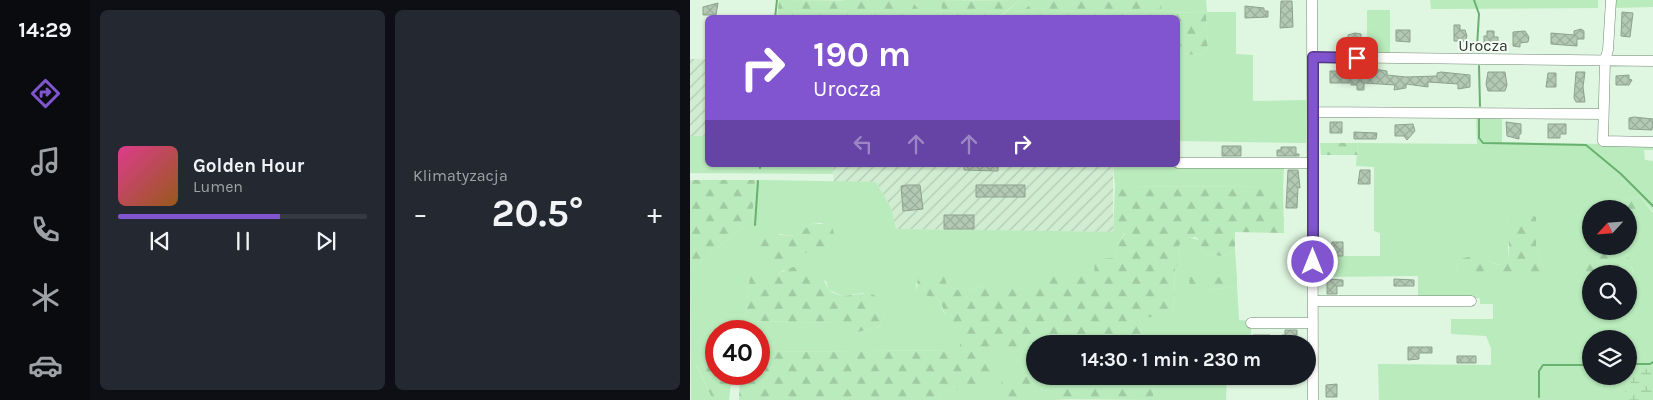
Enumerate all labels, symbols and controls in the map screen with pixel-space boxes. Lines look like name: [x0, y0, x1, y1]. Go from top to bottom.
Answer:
text: 14:29: [18, 17, 72, 43]
text: 190 m: [813, 34, 911, 75]
icon: right: [730, 35, 795, 100]
street label: Urocza: [1458, 36, 1508, 55]
pin: [1336, 37, 1378, 79]
icon: arrive: [1343, 44, 1371, 72]
icon: directions: [28, 76, 63, 111]
text: Urocza: [813, 76, 881, 102]
icon: left: [849, 130, 877, 158]
icon: ahead: [902, 130, 930, 158]
icon: ahead: [955, 130, 983, 158]
icon: right: [1008, 130, 1036, 158]
icon: music: [28, 144, 63, 179]
text: Golden Hour: [193, 155, 304, 177]
text: Klimatyzacja: [413, 166, 508, 185]
text: Lumen: [193, 177, 243, 196]
text: 20.5°: [491, 191, 584, 236]
text: −: [413, 197, 428, 230]
text: +: [647, 197, 662, 230]
north arrow: [1582, 200, 1638, 255]
map controls: [1582, 200, 1637, 385]
icon: phone: [28, 212, 63, 247]
icon: previous: [146, 227, 174, 255]
icon: pause: [229, 227, 257, 255]
icon: next: [312, 227, 340, 255]
position arrow: [1286, 235, 1338, 287]
button: search: [1582, 265, 1637, 320]
icon: climate: [28, 280, 63, 315]
speed limit sign: 40: [705, 320, 770, 385]
button: layers: [1582, 330, 1637, 385]
icon: car: [28, 348, 63, 383]
text: 14:30 · 1 min · 230 m: [1081, 349, 1261, 371]

